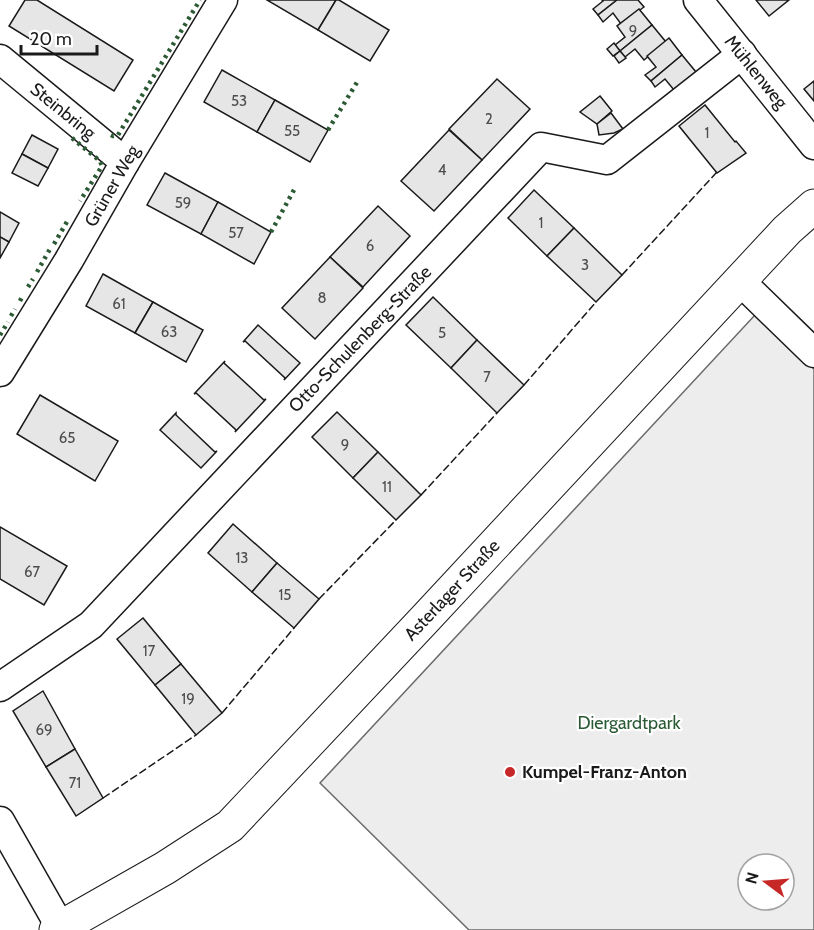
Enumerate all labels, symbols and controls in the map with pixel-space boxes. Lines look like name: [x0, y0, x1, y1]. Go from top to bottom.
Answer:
scale bar: [21, 18, 98, 56]
house number: 9: [629, 22, 637, 40]
text: 20 m: [30, 28, 72, 50]
street label: Mühlenweg: [720, 31, 793, 114]
street label: Steinbring: [26, 78, 101, 145]
house number: 53: [231, 92, 247, 110]
house number: 2: [485, 110, 493, 128]
house number: 55: [284, 122, 300, 140]
house number: 1: [705, 124, 709, 142]
street label: Grüner Weg: [80, 140, 145, 231]
house number: 4: [438, 161, 447, 179]
house number: 59: [175, 194, 191, 212]
house number: 1: [539, 214, 543, 232]
house number: 57: [228, 224, 244, 242]
house number: 6: [366, 237, 374, 255]
house number: 3: [581, 256, 589, 274]
street label: Otto-Schulenberg-Straße: [284, 261, 436, 417]
house number: 8: [317, 289, 327, 307]
house number: 61: [112, 295, 126, 313]
house number: 63: [161, 323, 177, 341]
house number: 5: [438, 324, 446, 342]
house number: 7: [483, 368, 491, 386]
house number: 65: [59, 429, 75, 447]
house number: 9: [341, 436, 349, 454]
house number: 11: [382, 478, 392, 496]
street label: Asterlager Straße: [400, 535, 504, 645]
house number: 13: [235, 549, 249, 567]
house number: 67: [24, 563, 40, 581]
house number: 15: [278, 586, 292, 604]
house number: 17: [143, 642, 156, 660]
house number: 19: [181, 690, 195, 708]
park label: Diergardtpark: [577, 712, 681, 734]
house number: 69: [35, 721, 53, 739]
place label: Kumpel-Franz-Anton: [522, 761, 687, 783]
marker: Kumpel-Franz-Anton: [503, 765, 517, 779]
house number: 71: [69, 774, 81, 792]
north arrow: [736, 852, 796, 912]
text: N: [741, 870, 763, 886]

